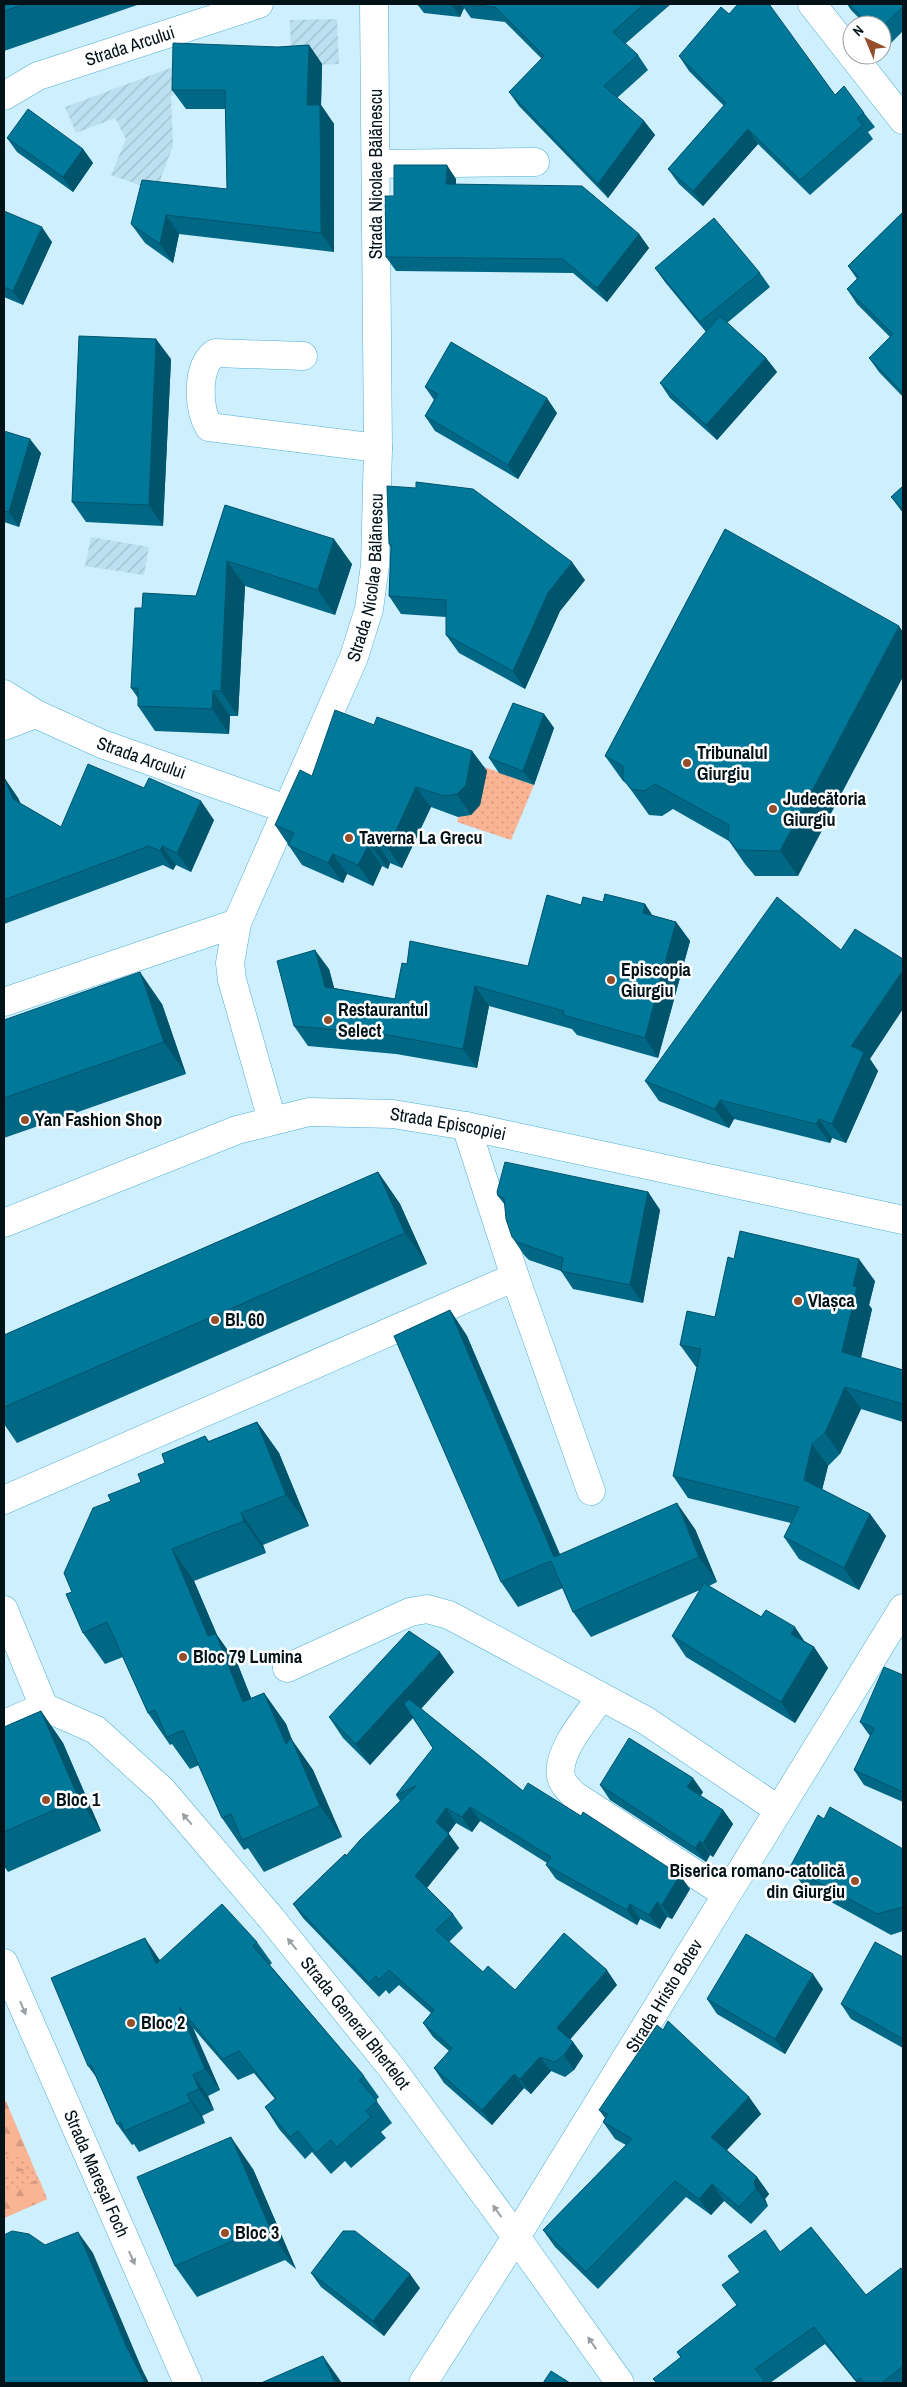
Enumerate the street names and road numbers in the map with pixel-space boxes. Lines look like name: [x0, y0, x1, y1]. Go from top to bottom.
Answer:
street label: Strada Arcului: [82, 19, 178, 72]
street label: Strada Nicolae Bălănescu: [363, 89, 388, 259]
street label: Strada Nicolae Bălănescu: [340, 493, 389, 665]
street label: Strada Arcului: [94, 730, 189, 785]
street label: Strada Episcopiei: [388, 1101, 508, 1146]
street label: Strada Hristo Botev: [619, 1934, 709, 2057]
street label: Strada General Bhertelot: [295, 1951, 416, 2094]
street label: Strada Mareșal Foch: [58, 2106, 136, 2241]

